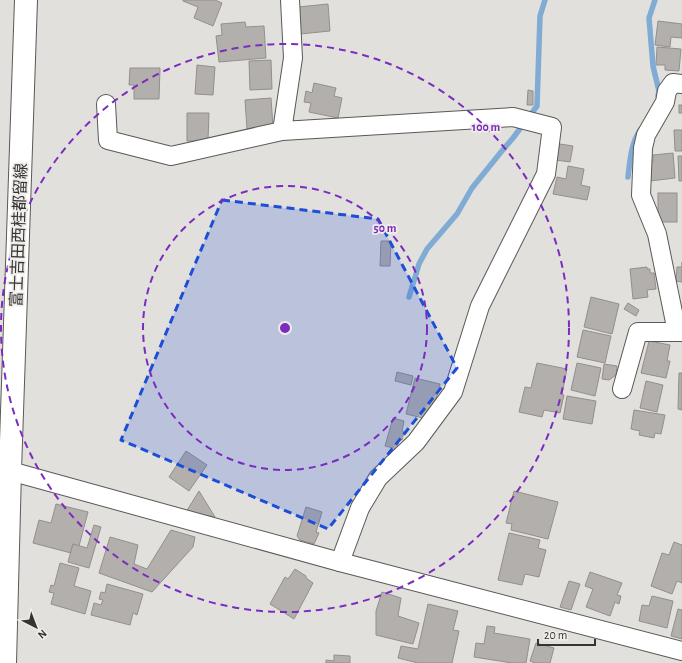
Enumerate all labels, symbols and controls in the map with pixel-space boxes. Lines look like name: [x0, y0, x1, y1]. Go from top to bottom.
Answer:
text: 100 m: [472, 121, 500, 133]
street label: 富士吉田西桂都留線: [7, 163, 30, 307]
text: 50 m: [374, 222, 397, 234]
centre of rings: [278, 321, 292, 335]
north arrow: [16, 607, 56, 647]
scale bar: [538, 621, 595, 647]
text: N: [36, 627, 49, 641]
text: 20 m: [544, 629, 567, 641]

